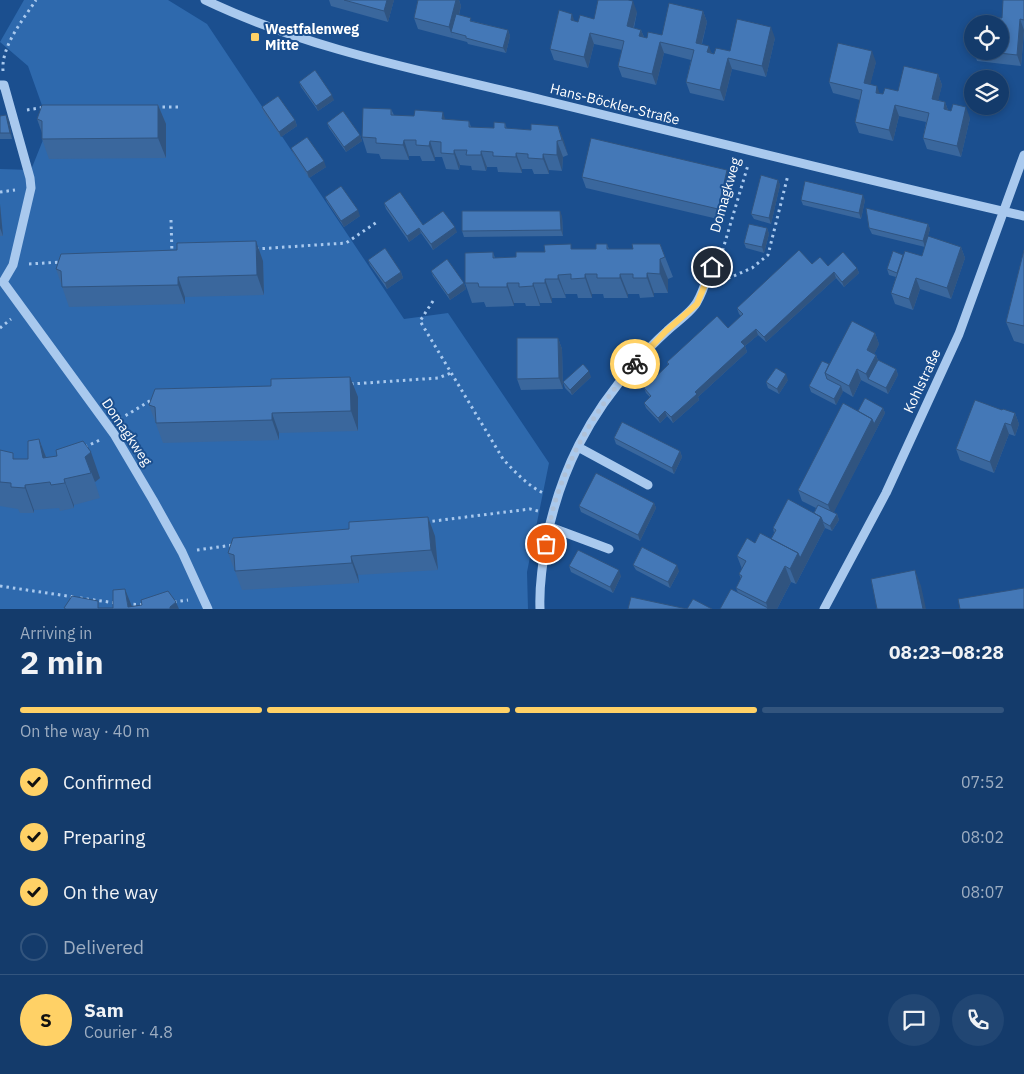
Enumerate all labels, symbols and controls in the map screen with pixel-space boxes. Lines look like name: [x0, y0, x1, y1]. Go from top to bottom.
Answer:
map controls: [964, 15, 1009, 115]
button: locate: [964, 15, 1009, 60]
place label: Westfalenweg Mitte: [265, 20, 359, 54]
marker: Westfalenweg Mitte: [249, 31, 261, 43]
button: layers: [964, 70, 1009, 115]
street label: Hans-Böckler-Straße: [548, 79, 682, 129]
street label: Domagkweg: [706, 155, 744, 235]
pin: [691, 246, 733, 288]
icon: home: [698, 253, 726, 281]
courier: [610, 339, 660, 389]
street label: Kohlstraße: [899, 346, 945, 416]
icon: bike: [621, 350, 649, 378]
street label: Domagkweg: [98, 395, 156, 470]
pin: [525, 523, 567, 565]
icon: bag: [532, 530, 560, 558]
text: Arriving in: [20, 623, 92, 643]
text: 08:23–08:28: [889, 640, 1004, 664]
text: 2 min: [20, 641, 104, 683]
text: On the way · 40 m: [20, 721, 150, 741]
icon: check: [20, 768, 48, 796]
text: Confirmed: [63, 770, 152, 794]
text: 07:52: [961, 772, 1004, 792]
icon: check: [20, 823, 48, 851]
text: Preparing: [63, 825, 145, 849]
text: 08:02: [961, 827, 1004, 847]
icon: check: [20, 878, 48, 906]
text: On the way: [63, 880, 158, 904]
text: 08:07: [961, 882, 1004, 902]
text: Delivered: [63, 935, 144, 959]
button: chat: [888, 994, 940, 1046]
button: phone: [952, 994, 1004, 1046]
text: Sam: [84, 998, 124, 1022]
text: S: [40, 1008, 52, 1032]
text: Courier · 4.8: [84, 1022, 173, 1042]

